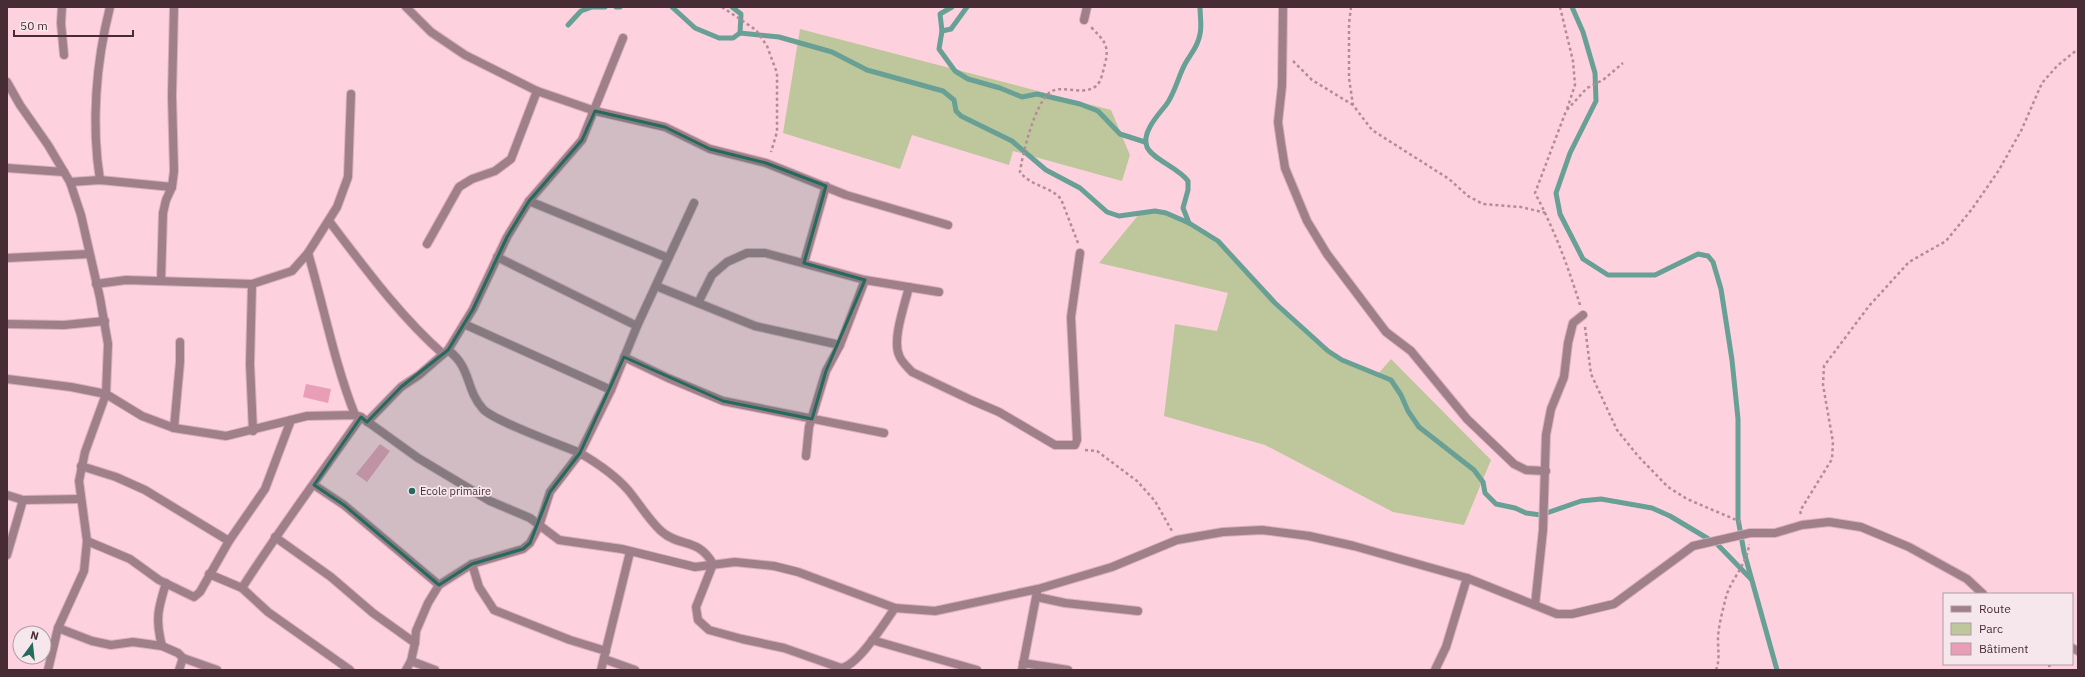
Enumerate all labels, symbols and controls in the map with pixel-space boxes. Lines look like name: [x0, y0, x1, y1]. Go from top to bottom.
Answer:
scale bar: [14, 12, 133, 38]
text: 50 m: [20, 18, 48, 33]
place label: Ecole primaire: [420, 484, 491, 498]
marker: Ecole primaire: [407, 486, 417, 496]
legend: [1943, 593, 2073, 665]
text: Route: [1979, 601, 2011, 616]
text: Parc: [1979, 621, 2003, 636]
north arrow: [12, 625, 52, 665]
text: N: [29, 628, 40, 643]
text: Bâtiment: [1979, 641, 2029, 656]

